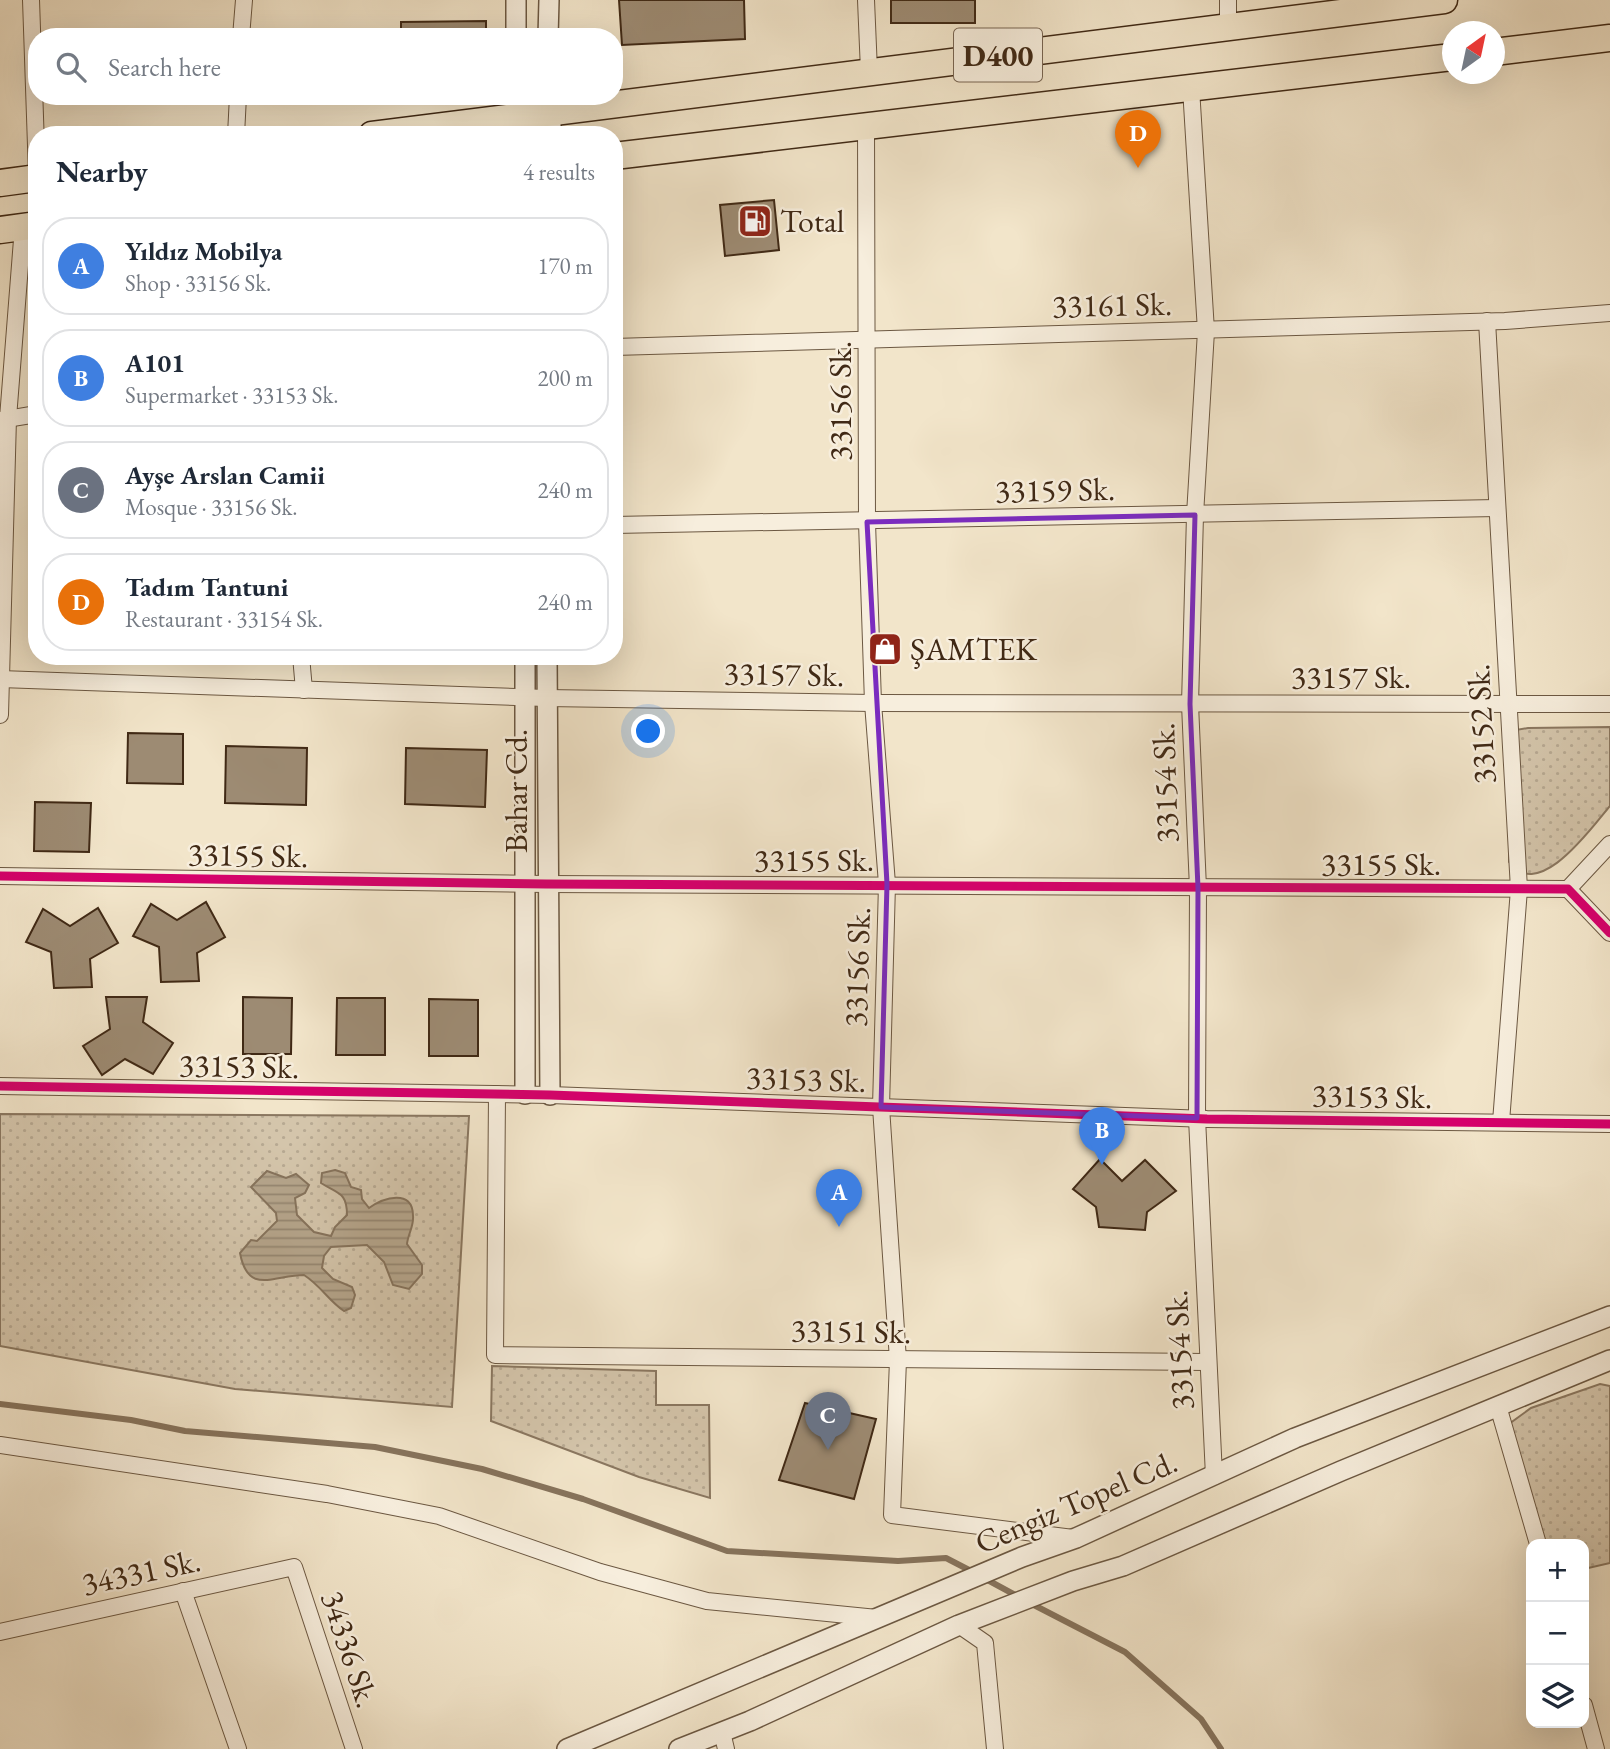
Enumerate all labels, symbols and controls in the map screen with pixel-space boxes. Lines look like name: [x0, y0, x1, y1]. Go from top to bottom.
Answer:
north arrow: [1442, 21, 1505, 84]
search box: [28, 28, 623, 105]
road number: D400: [954, 28, 1042, 82]
icon: search: [52, 48, 90, 86]
text: Search here: [108, 50, 221, 84]
pin: D: [1115, 110, 1161, 168]
text: Nearby: [56, 152, 148, 191]
text: 4 results: [523, 157, 595, 187]
place label: Total: [780, 200, 845, 242]
fuel station icon: Total: [736, 202, 774, 240]
text: Yıldız Mobilya: [125, 234, 282, 268]
text: A: [73, 251, 89, 281]
text: 170 m: [537, 251, 593, 281]
text: Shop · 33156 Sk.: [125, 268, 271, 298]
street label: 33161 Sk.: [1051, 283, 1173, 327]
street label: 33156 Sk.: [819, 341, 861, 461]
text: A101: [125, 346, 185, 380]
text: B: [74, 363, 88, 393]
text: 200 m: [537, 363, 593, 393]
text: Supermarket · 33153 Sk.: [125, 380, 339, 410]
text: Ayşe Arslan Camii: [125, 458, 325, 492]
street label: 33159 Sk.: [994, 468, 1116, 512]
text: C: [73, 475, 89, 505]
text: 240 m: [537, 475, 593, 505]
text: Mosque · 33156 Sk.: [125, 492, 298, 522]
text: Tadım Tantuni: [125, 570, 288, 604]
text: D: [72, 587, 90, 617]
text: 240 m: [537, 587, 593, 617]
text: Restaurant · 33154 Sk.: [125, 604, 323, 634]
place label: ŞAMTEK: [910, 628, 1038, 670]
shop icon: ŞAMTEK: [866, 630, 904, 668]
street label: 33157 Sk.: [723, 652, 845, 696]
street label: 33157 Sk.: [1291, 656, 1411, 698]
street label: 33152 Sk.: [1457, 663, 1505, 785]
your location: [631, 714, 665, 748]
street label: 33154 Sk.: [1142, 722, 1188, 844]
street label: Bahar Cd.: [495, 729, 537, 853]
street label: 33155 Sk.: [187, 833, 309, 877]
street label: 33155 Sk.: [754, 839, 874, 881]
street label: 33155 Sk.: [1321, 843, 1441, 885]
street label: 33156 Sk.: [834, 906, 880, 1028]
street label: 33153 Sk.: [178, 1044, 300, 1088]
street label: 33153 Sk.: [745, 1056, 867, 1102]
street label: 33153 Sk.: [1311, 1074, 1433, 1118]
pin: B: [1079, 1107, 1125, 1165]
pin: A: [816, 1169, 862, 1227]
street label: 33154 Sk.: [1155, 1289, 1203, 1411]
street label: 33151 Sk.: [790, 1309, 912, 1353]
pin: C: [805, 1392, 851, 1450]
street label: Cengiz Topel Cd.: [969, 1441, 1183, 1563]
street label: 34331 Sk.: [78, 1539, 204, 1605]
map controls: [1526, 1539, 1589, 1728]
button: +: [1526, 1539, 1589, 1602]
street label: 34336 Sk.: [311, 1585, 389, 1713]
button: −: [1526, 1602, 1589, 1665]
button: layers: [1526, 1665, 1589, 1728]

